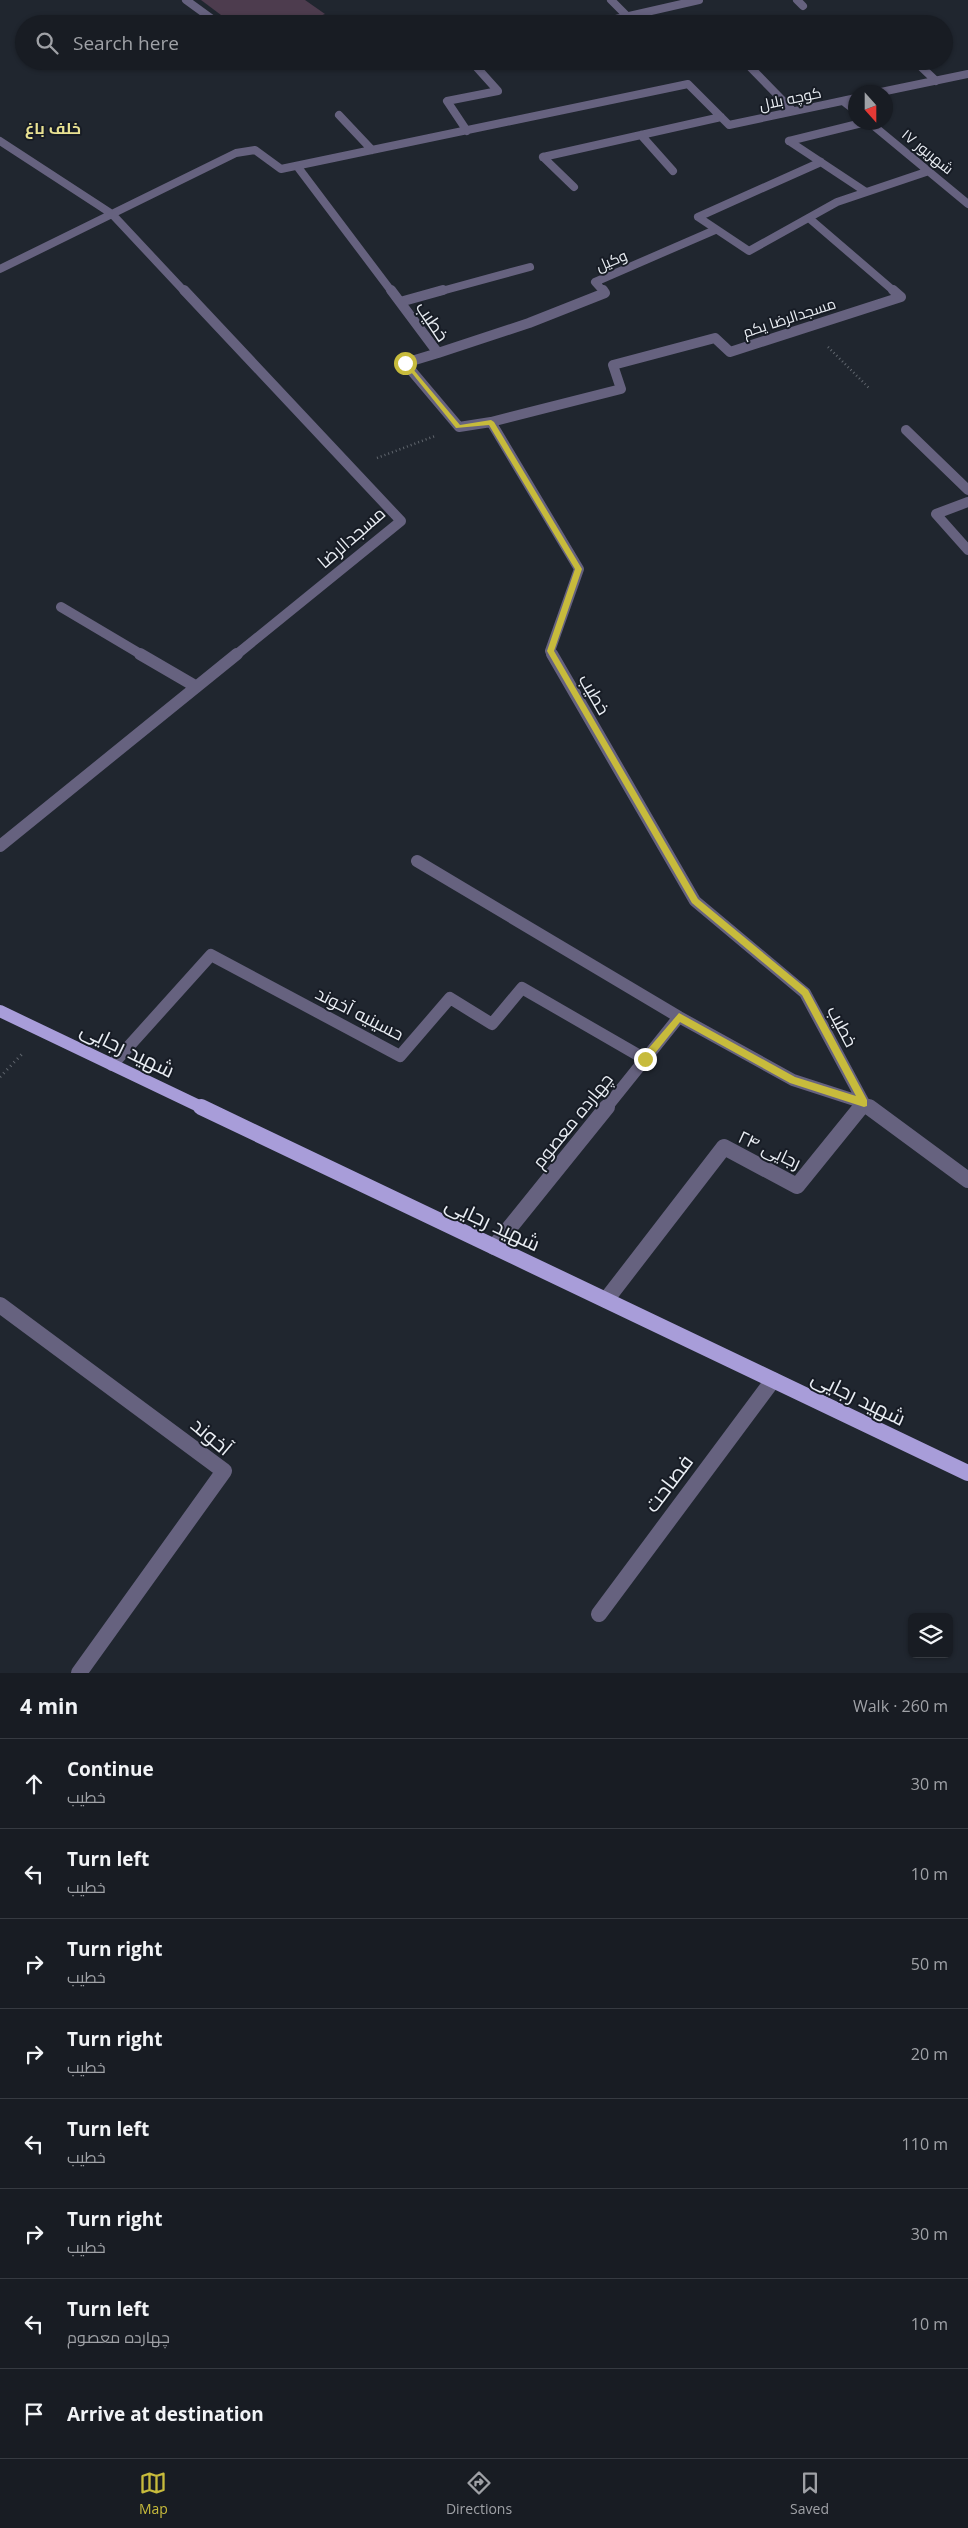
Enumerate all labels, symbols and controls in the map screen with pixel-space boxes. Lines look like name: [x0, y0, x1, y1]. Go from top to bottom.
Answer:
search box: [15, 15, 953, 70]
icon: search: [33, 29, 61, 57]
text: Search here: [73, 30, 179, 56]
street label: کوچه بلال: [757, 82, 823, 115]
north arrow: [848, 85, 893, 130]
district label: خلف باغ: [25, 117, 81, 139]
street label: ۱۷ شهریور: [897, 124, 958, 179]
street label: وکیل: [592, 244, 630, 276]
street label: مسجدالرضا یکم: [740, 293, 838, 342]
street label: خطیب: [411, 296, 455, 346]
route start: [394, 352, 417, 375]
street label: مسجدالرضا: [312, 501, 390, 573]
street label: خطیب: [574, 669, 616, 719]
street label: حسینیه آخوند: [312, 980, 408, 1046]
street label: خطیب: [822, 1001, 864, 1051]
street label: شهید رجایی: [76, 1014, 180, 1084]
route end: [634, 1048, 657, 1071]
street label: چهارده معصوم: [526, 1067, 619, 1173]
street label: رجایی ۲۴: [735, 1124, 805, 1174]
street label: شهید رجایی: [441, 1189, 545, 1257]
street label: شهید رجایی: [807, 1362, 911, 1432]
street label: آخوند: [185, 1410, 239, 1462]
street label: فصاحت: [637, 1448, 699, 1518]
map controls: [908, 1613, 953, 1658]
button: layers: [908, 1613, 953, 1658]
text: 4 min: [20, 1692, 78, 1720]
text: Walk · 260 m: [853, 1695, 948, 1717]
text: Continue: [67, 1756, 154, 1782]
icon: ahead: [20, 1770, 48, 1798]
text: 30 m: [911, 1773, 948, 1795]
text: خطیب: [67, 1786, 106, 1808]
text: Turn left: [67, 1846, 149, 1872]
icon: left: [20, 1860, 48, 1888]
text: 10 m: [911, 1863, 948, 1885]
text: خطیب: [67, 1876, 106, 1898]
text: Turn right: [67, 1936, 162, 1962]
icon: right: [20, 1950, 48, 1978]
text: 50 m: [911, 1953, 948, 1975]
text: خطیب: [67, 1966, 106, 1988]
text: Turn right: [67, 2026, 162, 2052]
icon: right: [20, 2040, 48, 2068]
text: 20 m: [911, 2043, 948, 2065]
text: خطیب: [67, 2056, 106, 2078]
text: Turn left: [67, 2116, 149, 2142]
icon: left: [20, 2130, 48, 2158]
text: 110 m: [902, 2133, 948, 2155]
text: خطیب: [67, 2146, 106, 2168]
text: Turn right: [67, 2206, 162, 2232]
icon: right: [20, 2220, 48, 2248]
text: 30 m: [911, 2223, 948, 2245]
text: خطیب: [67, 2236, 106, 2258]
text: Turn left: [67, 2296, 149, 2322]
icon: left: [20, 2310, 48, 2338]
text: 10 m: [911, 2313, 948, 2335]
text: چهارده معصوم: [67, 2326, 170, 2348]
icon: arrive: [20, 2400, 48, 2428]
text: Arrive at destination: [67, 2401, 264, 2427]
tab: Map: [139, 2469, 168, 2518]
tab: Directions: [446, 2469, 512, 2518]
tab: Saved: [790, 2469, 829, 2518]

